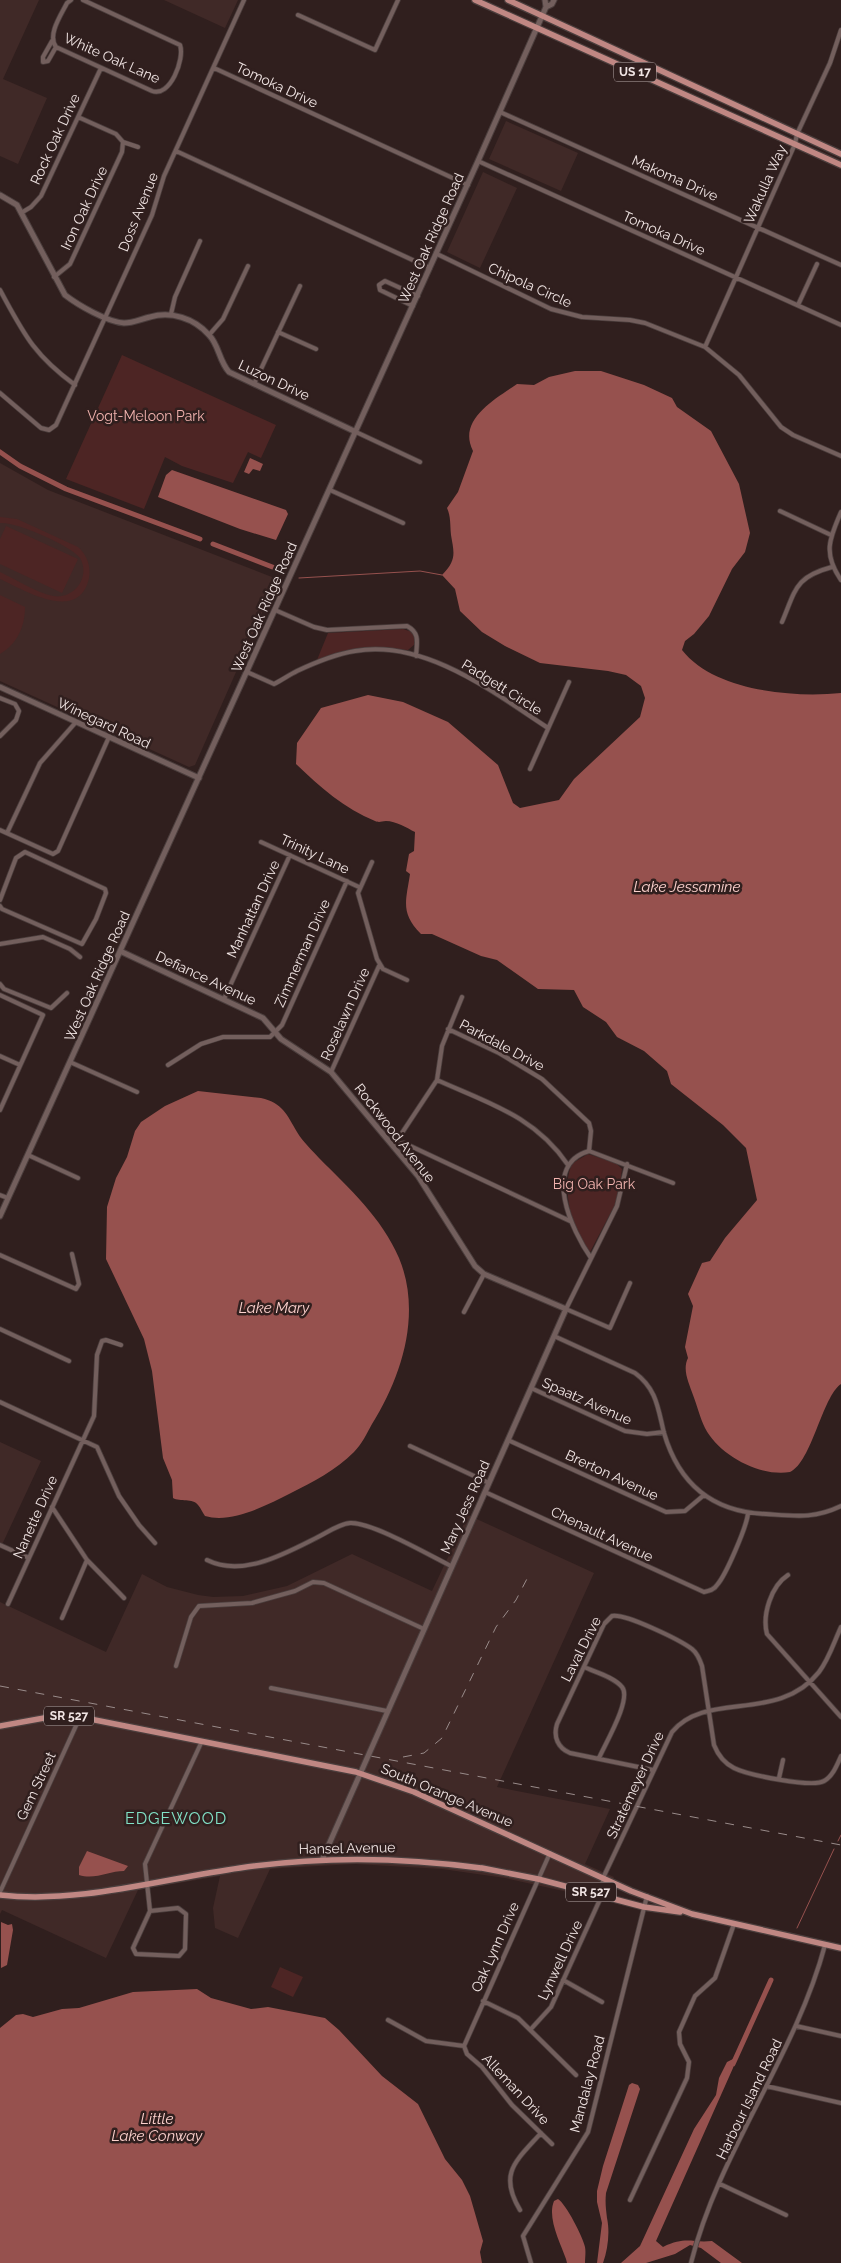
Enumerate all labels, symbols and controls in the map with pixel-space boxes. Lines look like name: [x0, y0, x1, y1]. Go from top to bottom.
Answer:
street label: White Oak Lane: [61, 30, 163, 86]
street label: Tomoka Drive: [234, 59, 320, 111]
road number: US 17: [614, 62, 656, 82]
street label: Rock Oak Drive: [27, 91, 83, 187]
street label: Wakulla Way: [741, 142, 790, 226]
street label: Makoma Drive: [629, 152, 721, 204]
street label: Iron Oak Drive: [58, 164, 110, 252]
street label: Doss Avenue: [115, 170, 161, 254]
street label: West Oak Ridge Road: [395, 170, 467, 306]
street label: Tomoka Drive: [620, 208, 708, 258]
street label: Chipola Circle: [486, 259, 574, 311]
street label: Luzon Drive: [236, 357, 312, 403]
park label: Vogt-Meloon Park: [87, 408, 205, 424]
street label: West Oak Ridge Road: [228, 539, 300, 675]
street label: Padgett Circle: [459, 656, 545, 718]
street label: Winegard Road: [55, 694, 153, 752]
street label: Trinity Lane: [278, 831, 352, 877]
street label: Manhattan Drive: [223, 858, 283, 960]
water label: Lake Jessamine: [633, 878, 741, 896]
street label: Zimmerman Drive: [271, 897, 333, 1009]
street label: West Oak Ridge Road: [61, 908, 133, 1044]
street label: Defiance Avenue: [153, 948, 259, 1008]
street label: Roselawn Drive: [317, 965, 373, 1063]
street label: Parkdale Drive: [457, 1016, 547, 1074]
street label: Rockwood Avenue: [351, 1080, 439, 1186]
park label: Big Oak Park: [553, 1176, 636, 1192]
water label: Lake Mary: [239, 1299, 310, 1317]
street label: Spaatz Avenue: [540, 1374, 634, 1428]
street label: Brerton Avenue: [563, 1447, 661, 1503]
street label: Mary Jess Road: [437, 1458, 493, 1556]
street label: Nanette Drive: [10, 1473, 60, 1561]
street label: Chenault Avenue: [548, 1503, 656, 1565]
street label: Laval Drive: [558, 1614, 604, 1684]
road number: SR 527: [44, 1706, 94, 1725]
street label: Stratemeyer Drive: [603, 1729, 667, 1841]
street label: Gem Street: [13, 1749, 59, 1823]
street label: South Orange Avenue: [379, 1760, 515, 1830]
district label: EDGEWOOD: [125, 1809, 227, 1828]
street label: Hansel Avenue: [299, 1839, 395, 1857]
road number: SR 527: [566, 1882, 616, 1901]
street label: Oak Lynn Drive: [468, 1899, 522, 1995]
street label: Lynwell Drive: [535, 1918, 585, 2002]
street label: Mandalay Road: [566, 2034, 608, 2134]
street label: Harbour Island Road: [713, 2036, 785, 2162]
street label: Alleman Drive: [479, 2050, 553, 2128]
water label: Little Lake Conway: [112, 2110, 203, 2145]

